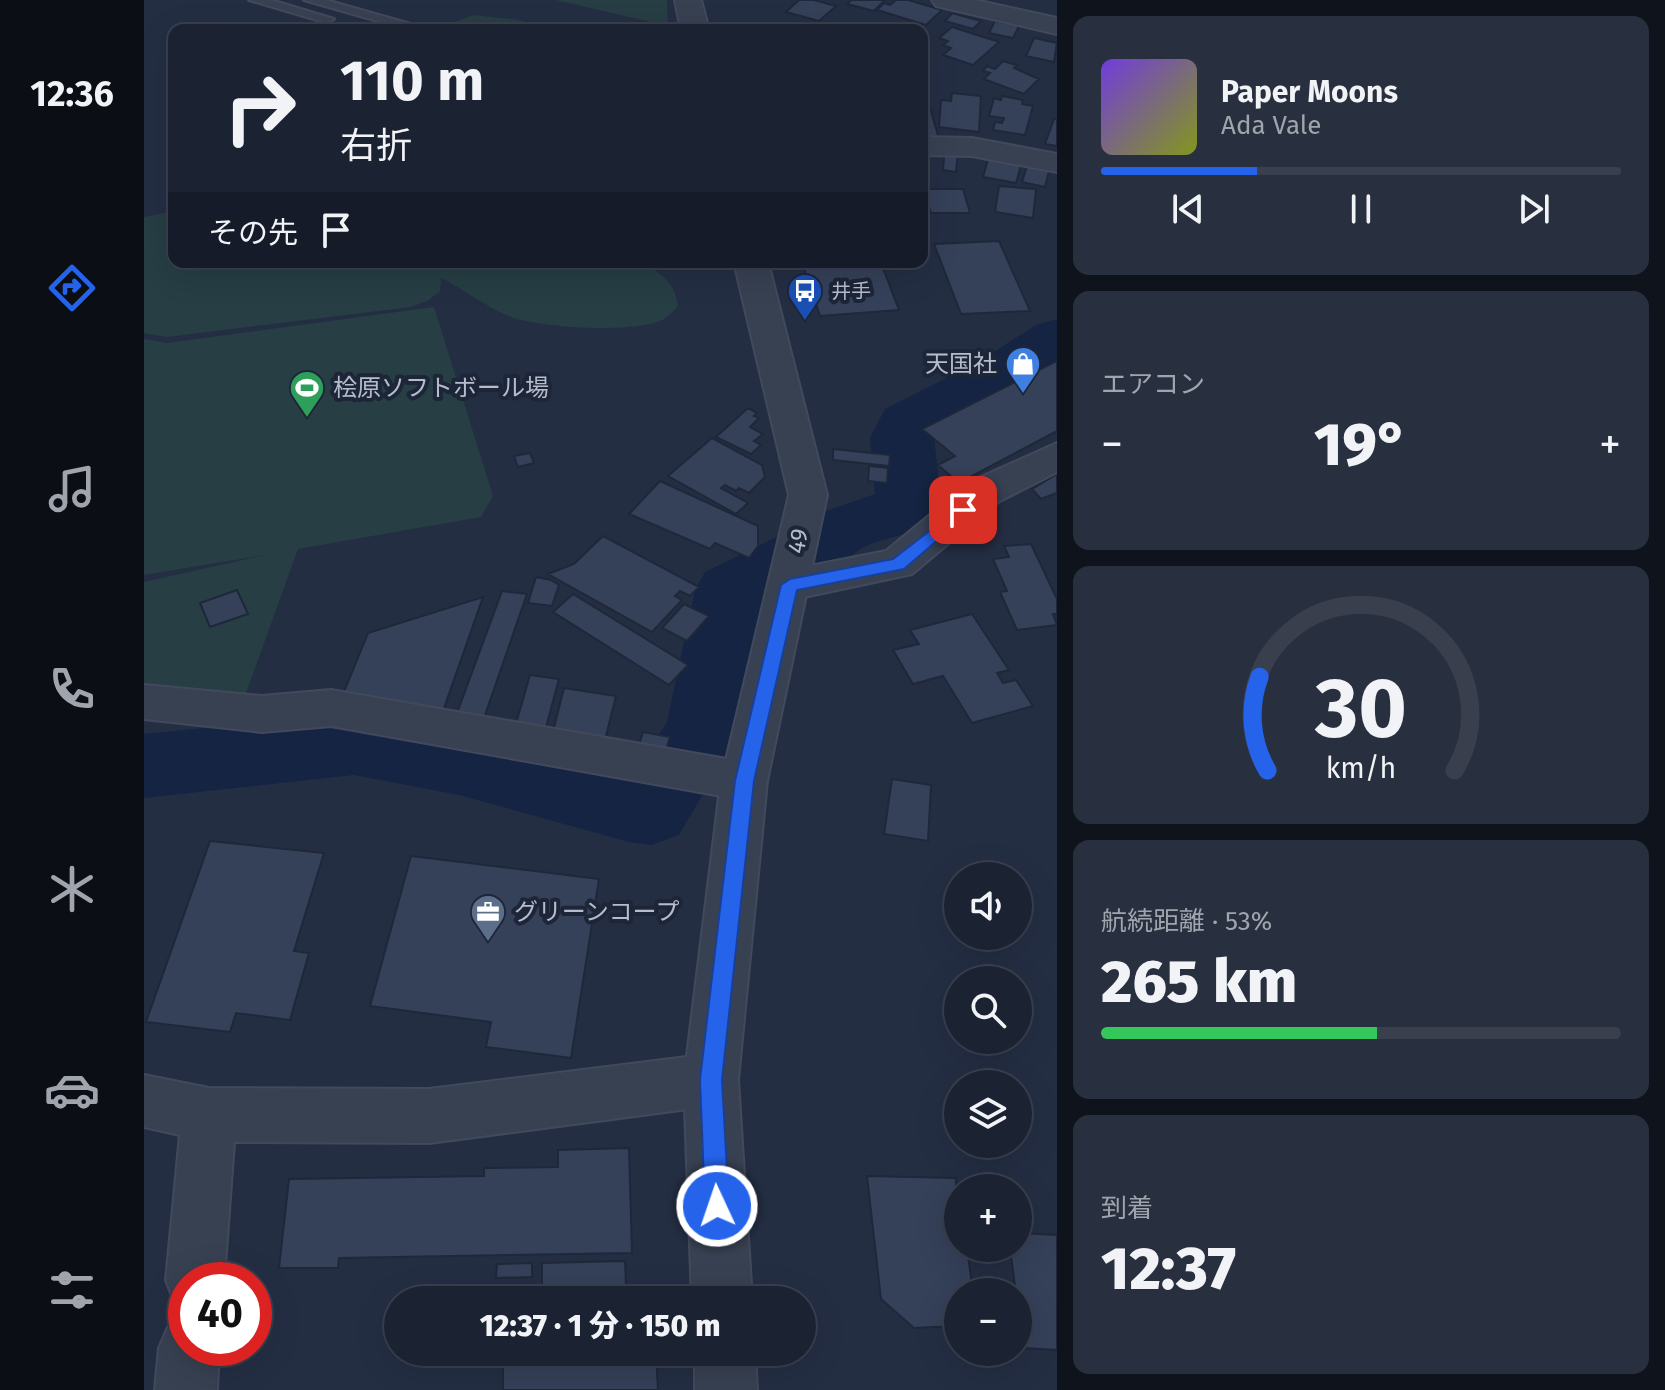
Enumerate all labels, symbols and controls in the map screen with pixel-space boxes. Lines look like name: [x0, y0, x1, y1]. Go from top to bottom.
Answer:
text: 110 m: [340, 48, 484, 115]
icon: right: [208, 56, 312, 160]
text: 12:36: [30, 72, 114, 116]
text: Paper Moons: [1221, 74, 1398, 110]
text: Ada Vale: [1221, 110, 1321, 141]
text: 右折: [340, 124, 412, 168]
icon: previous: [1166, 187, 1210, 231]
icon: pause: [1339, 187, 1383, 231]
icon: next: [1512, 187, 1556, 231]
icon: arrive: [314, 208, 358, 252]
text: その先: [208, 215, 298, 251]
icon: directions: [44, 260, 100, 316]
bus stop icon: 井手: [786, 272, 824, 322]
place label: 井手: [831, 279, 871, 303]
shop icon: 天国社: [1004, 345, 1042, 395]
place label: 天国社: [925, 350, 997, 378]
sports icon: 桧原ソフトボール場: [288, 369, 326, 419]
text: エアコン: [1101, 369, 1205, 400]
place label: 桧原ソフトボール場: [333, 374, 549, 402]
text: 19°: [1314, 409, 1408, 481]
text: −: [1101, 418, 1123, 471]
text: +: [1599, 418, 1621, 471]
icon: music: [44, 461, 100, 517]
pin: [929, 476, 997, 544]
icon: arrive: [941, 488, 985, 532]
street label: 49: [782, 526, 814, 556]
text: 30: [1314, 659, 1407, 759]
icon: phone: [44, 661, 100, 717]
text: km/h: [1326, 751, 1396, 786]
icon: climate: [44, 861, 100, 917]
map controls: [944, 862, 1032, 1366]
button: sound: [944, 862, 1032, 950]
office icon: グリーンコープ: [469, 893, 507, 943]
place label: グリーンコープ: [514, 898, 679, 926]
text: 航続距離 · 53%: [1101, 906, 1272, 937]
text: 265 km: [1101, 946, 1297, 1018]
button: search: [944, 966, 1032, 1054]
icon: car: [44, 1062, 100, 1118]
button: layers: [944, 1070, 1032, 1158]
position arrow: [675, 1164, 759, 1248]
button: +: [944, 1174, 1032, 1262]
text: 到着: [1101, 1193, 1153, 1224]
text: 12:37: [1101, 1233, 1236, 1305]
icon: filters: [44, 1262, 100, 1318]
speed limit sign: 40: [168, 1262, 272, 1366]
button: −: [944, 1278, 1032, 1366]
text: 12:37 · 1 分 · 150 m: [480, 1308, 720, 1344]

